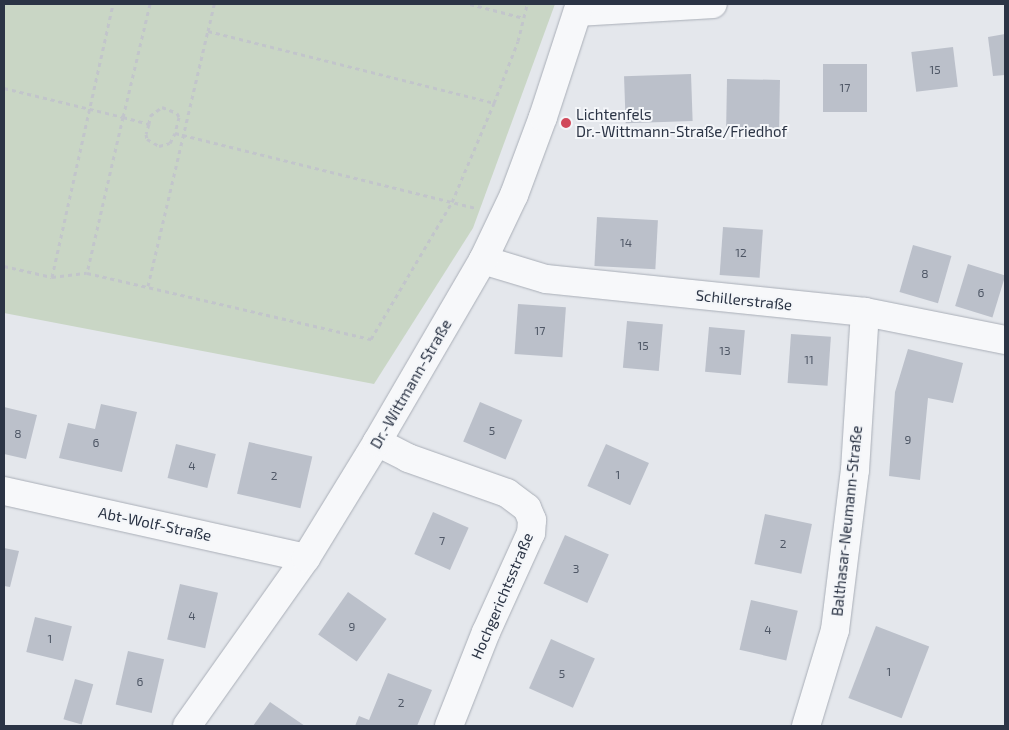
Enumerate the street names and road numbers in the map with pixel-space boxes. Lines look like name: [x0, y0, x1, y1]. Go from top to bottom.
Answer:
street label: Schillerstraße: [695, 286, 793, 314]
street label: Dr.-Wittmann-Straße: [367, 316, 455, 452]
street label: Balthasar-Neumann-Straße: [828, 425, 866, 617]
street label: Abt-Wolf-Straße: [97, 503, 213, 545]
street label: Hochgerichtsstraße: [467, 530, 537, 662]

